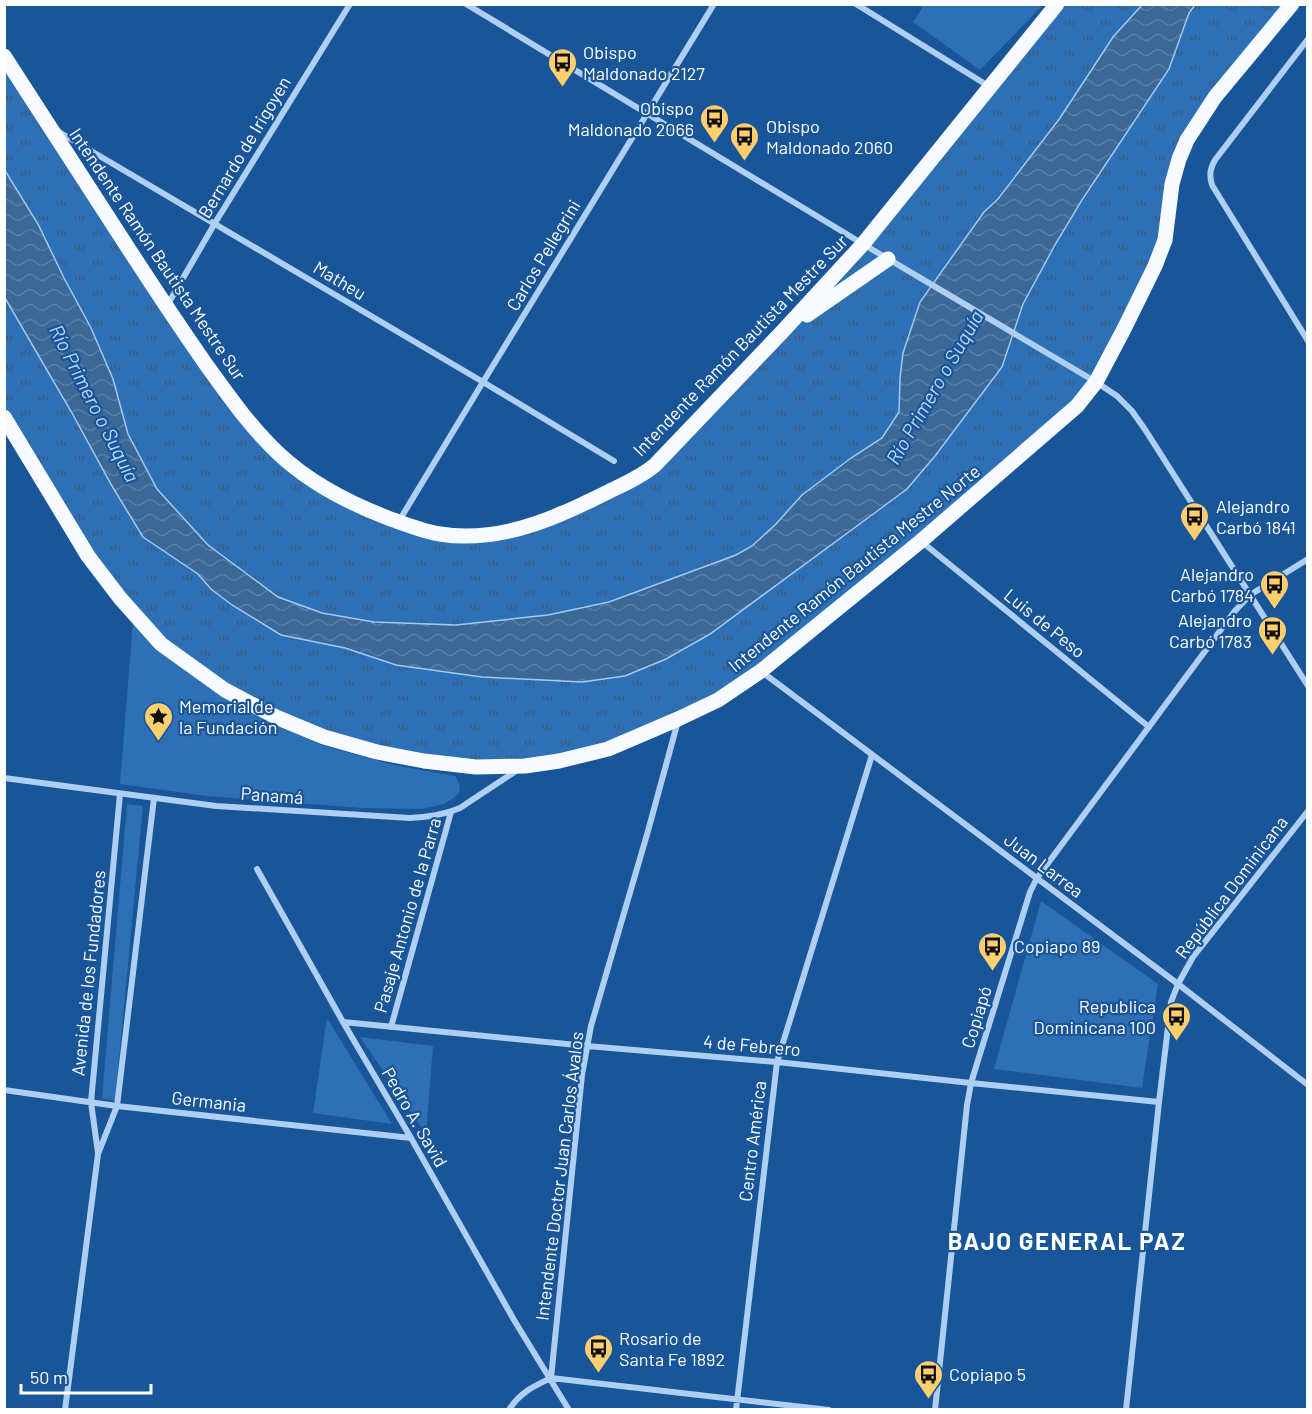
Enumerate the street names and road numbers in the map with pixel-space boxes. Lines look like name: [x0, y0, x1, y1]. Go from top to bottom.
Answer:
street label: Bernardo de Irigoyen: [193, 72, 295, 222]
street label: Intendente Ramón Bautista Mestre Sur: [65, 124, 251, 385]
street label: Carlos Pellegrini: [501, 195, 585, 315]
street label: Intendente Ramón Bautista Mestre Sur: [628, 229, 852, 460]
street label: Matheu: [310, 256, 370, 304]
street label: Intendente Ramón Bautista Mestre Norte: [724, 460, 984, 676]
street label: Luis de Peso: [1000, 584, 1090, 662]
street label: Panamá: [240, 782, 304, 808]
street label: República Dominicana: [1170, 811, 1292, 963]
street label: Pasaje Antonio de la Parra: [369, 815, 445, 1015]
street label: Juan Larrea: [1000, 828, 1088, 902]
street label: Avenida de los Fundadores: [66, 869, 110, 1077]
street label: Copiapó: [956, 983, 996, 1051]
street label: Intendente Doctor Juan Carlos Ávalos: [530, 1030, 588, 1322]
street label: 4 de Febrero: [702, 1030, 802, 1060]
street label: Pedro A. Savid: [378, 1063, 452, 1171]
street label: Centro América: [734, 1079, 770, 1203]
street label: Germania: [171, 1086, 247, 1116]

